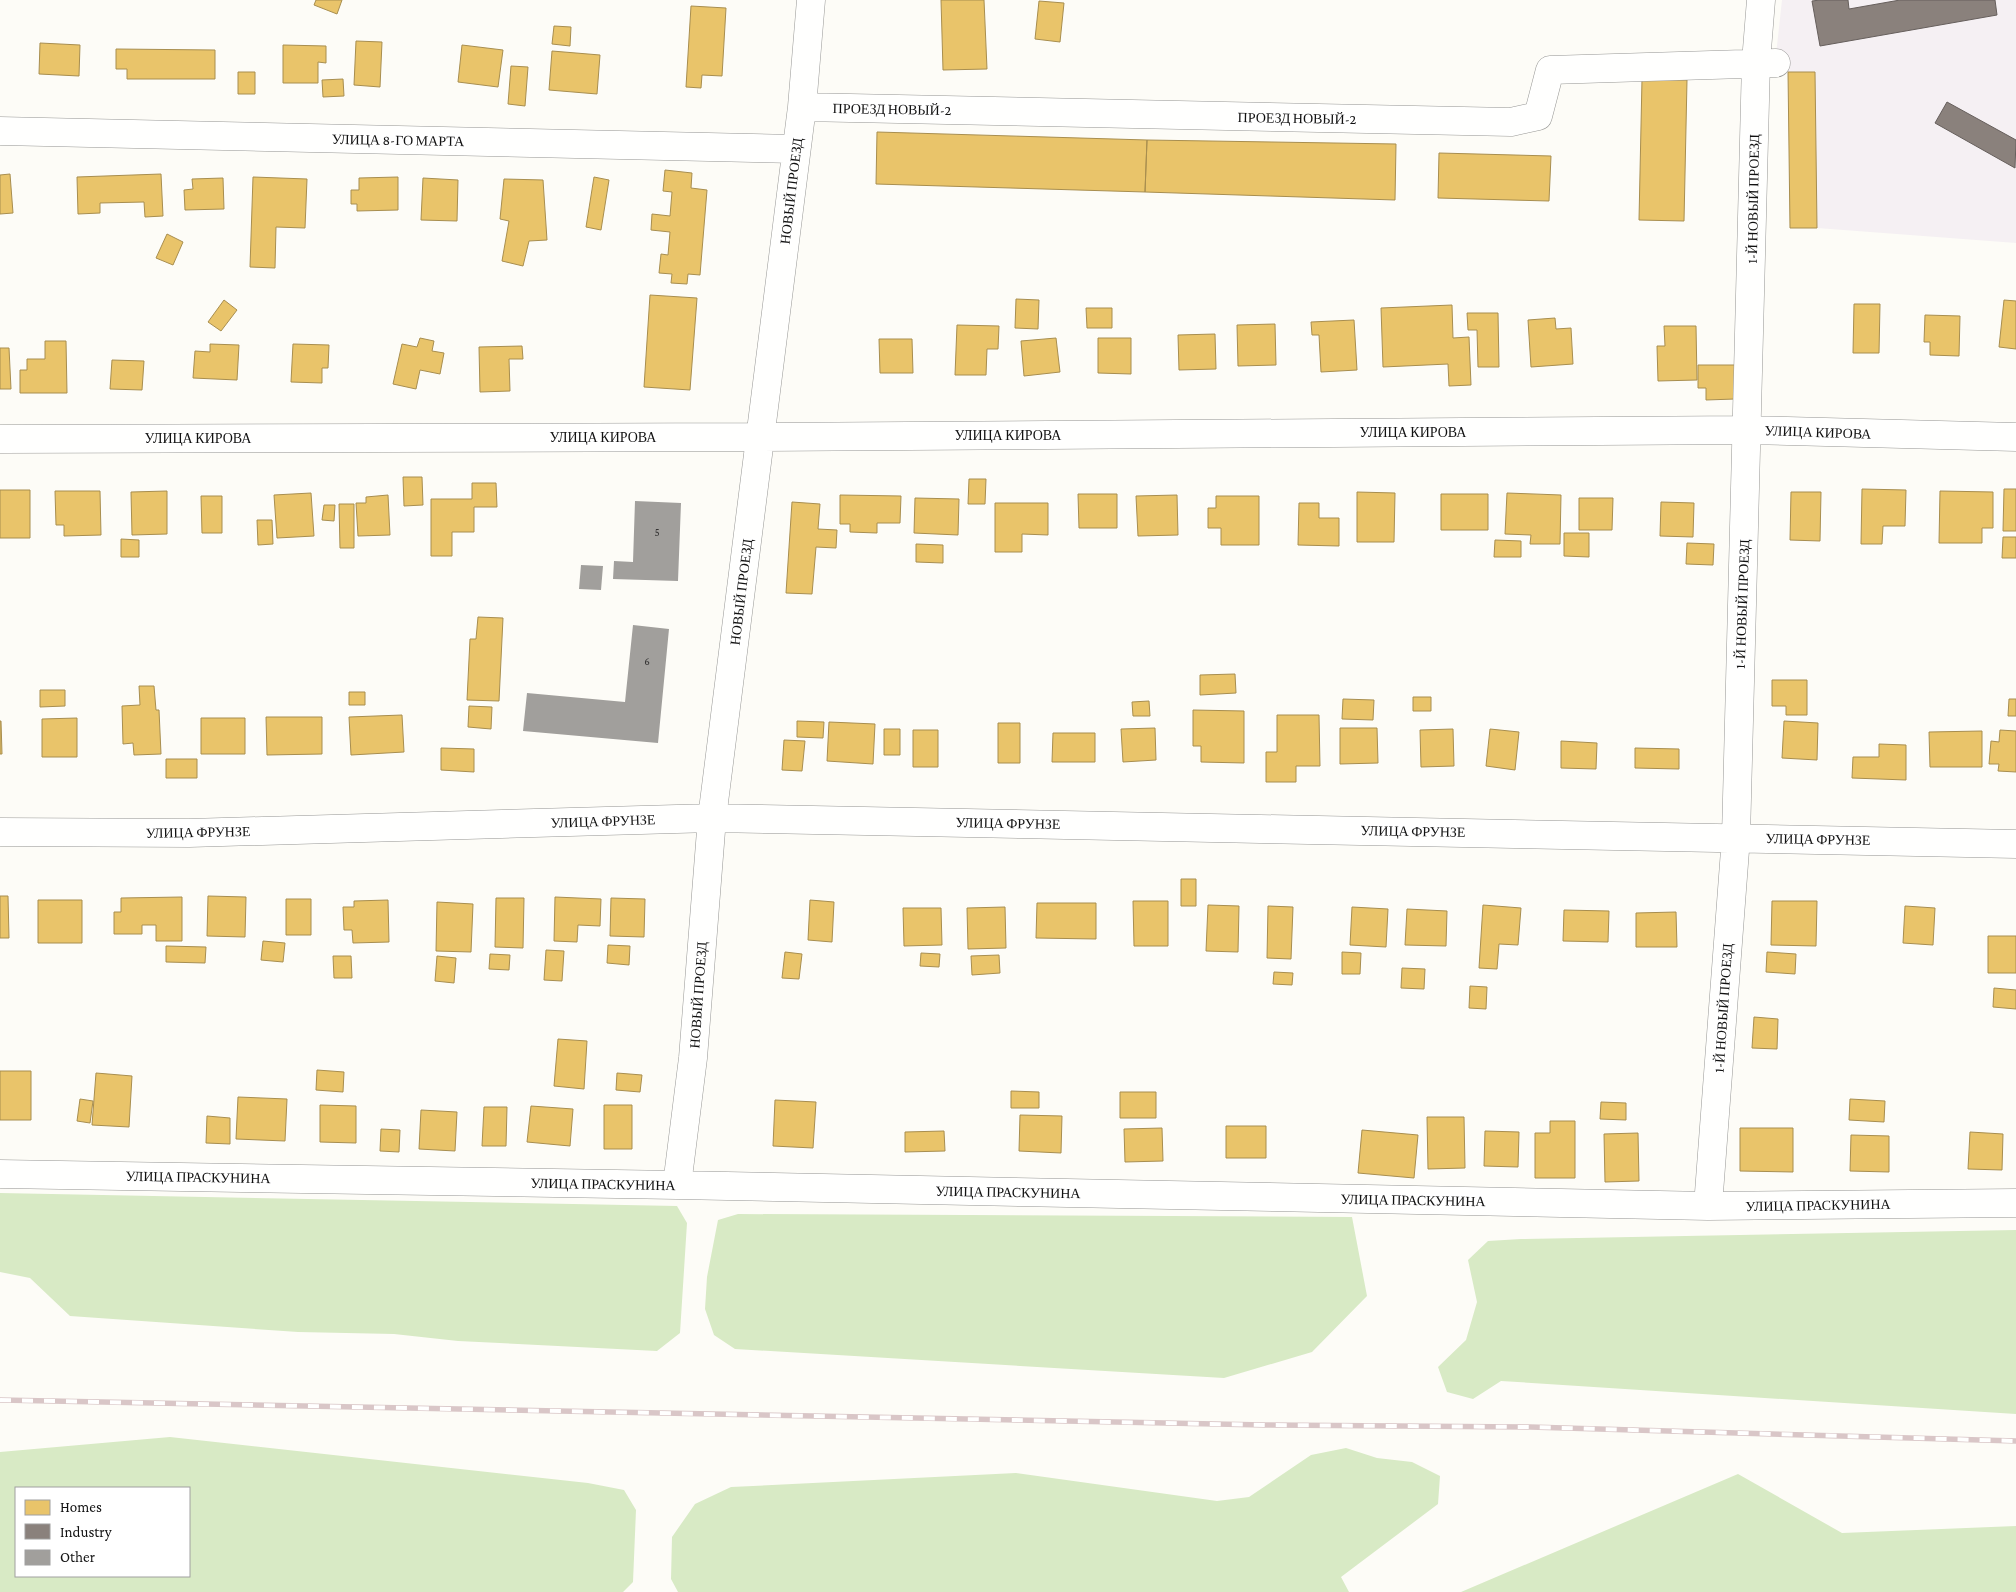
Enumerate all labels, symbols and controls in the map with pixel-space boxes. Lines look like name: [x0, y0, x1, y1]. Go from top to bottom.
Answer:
street label: ПРОЕЗД НОВЫЙ-2: [833, 100, 952, 118]
street label: ПРОЕЗД НОВЫЙ-2: [1238, 109, 1357, 127]
street label: УЛИЦА 8-ГО МАРТА: [332, 131, 465, 149]
street label: 1-Й НОВЫЙ ПРОЕЗД: [1744, 134, 1762, 264]
street label: НОВЫЙ ПРОЕЗД: [777, 136, 806, 245]
street label: УЛИЦА КИРОВА: [1764, 422, 1873, 442]
street label: УЛИЦА КИРОВА: [1360, 424, 1467, 440]
street label: УЛИЦА КИРОВА: [955, 427, 1062, 443]
street label: УЛИЦА КИРОВА: [550, 429, 657, 445]
street label: УЛИЦА КИРОВА: [145, 430, 252, 446]
house number: 5: [654, 526, 660, 538]
street label: НОВЫЙ ПРОЕЗД: [727, 537, 756, 646]
street label: 1-Й НОВЫЙ ПРОЕЗД: [1732, 539, 1752, 669]
house number: 6: [644, 655, 650, 667]
street label: УЛИЦА ФРУНЗЕ: [550, 811, 656, 831]
street label: УЛИЦА ФРУНЗЕ: [955, 814, 1061, 832]
street label: УЛИЦА ФРУНЗЕ: [1360, 822, 1466, 840]
street label: УЛИЦА ФРУНЗЕ: [145, 823, 251, 841]
street label: УЛИЦА ФРУНЗЕ: [1765, 830, 1871, 848]
street label: НОВЫЙ ПРОЕЗД: [686, 941, 710, 1049]
street label: 1-Й НОВЫЙ ПРОЕЗД: [1710, 942, 1736, 1073]
street label: УЛИЦА ПРАСКУНИНА: [125, 1168, 272, 1186]
street label: УЛИЦА ПРАСКУНИНА: [530, 1175, 677, 1193]
street label: УЛИЦА ПРАСКУНИНА: [935, 1183, 1082, 1201]
street label: УЛИЦА ПРАСКУНИНА: [1340, 1191, 1487, 1209]
street label: УЛИЦА ПРАСКУНИНА: [1745, 1196, 1892, 1214]
legend: [15, 1487, 190, 1577]
text: Homes: [60, 1499, 102, 1515]
text: Industry: [60, 1524, 112, 1541]
text: Other: [60, 1549, 96, 1565]

